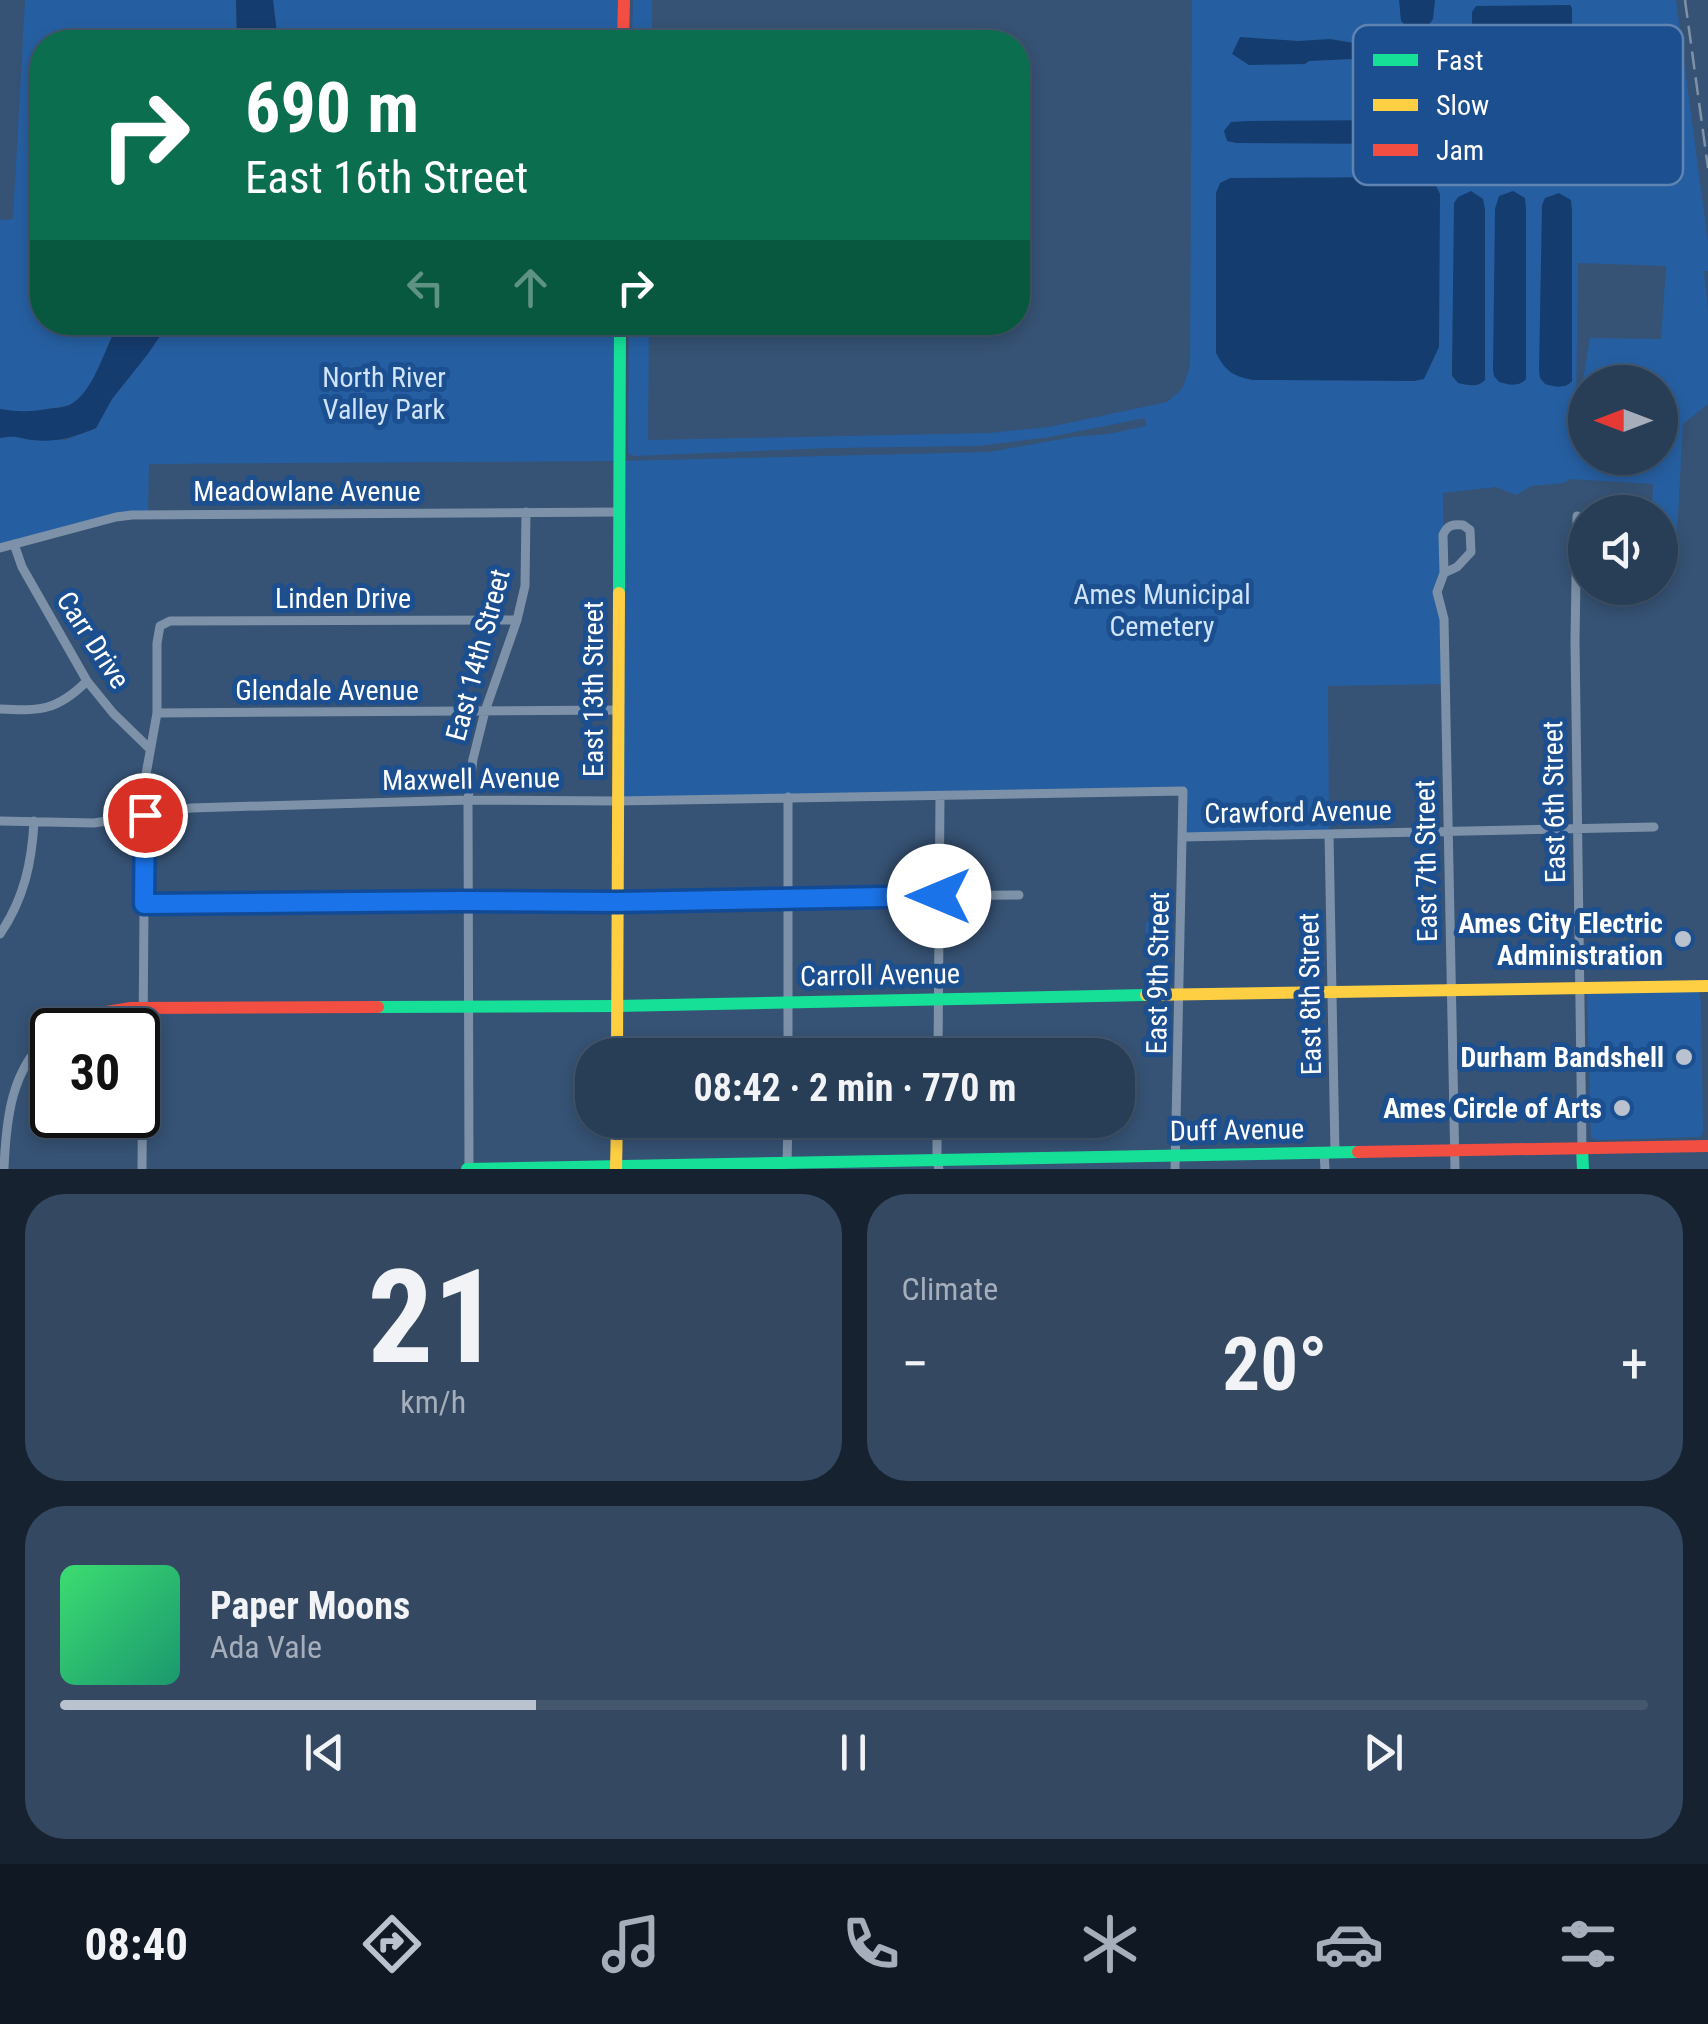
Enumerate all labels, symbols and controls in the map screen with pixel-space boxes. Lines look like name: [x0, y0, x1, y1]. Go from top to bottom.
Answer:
legend: [1353, 25, 1683, 185]
text: Fast: [1436, 44, 1483, 77]
text: 690 m: [245, 67, 419, 149]
icon: right: [80, 70, 210, 200]
text: Slow: [1436, 89, 1489, 122]
text: Jam: [1436, 134, 1484, 167]
text: East 16th Street: [245, 151, 528, 204]
icon: left: [398, 260, 453, 315]
icon: ahead: [503, 260, 558, 315]
icon: right: [608, 260, 663, 315]
park label: North River Valley Park: [322, 361, 446, 426]
north arrow: [1568, 365, 1678, 475]
map controls: [1568, 365, 1678, 605]
street label: Meadowlane Avenue: [193, 475, 421, 508]
button: sound: [1568, 495, 1678, 605]
street label: East 14th Street: [439, 566, 517, 744]
park label: Ames Municipal Cemetery: [1073, 578, 1251, 643]
street label: Linden Drive: [275, 582, 411, 615]
street label: Carr Drive: [50, 585, 136, 695]
street label: East 13th Street: [577, 601, 610, 777]
street label: Glendale Avenue: [235, 674, 419, 707]
street label: East 6th Street: [1536, 720, 1572, 884]
street label: Maxwell Avenue: [382, 761, 560, 797]
pin: [103, 773, 188, 858]
street label: East 7th Street: [1408, 779, 1444, 943]
icon: arrive: [118, 788, 173, 843]
street label: Crawford Avenue: [1204, 794, 1392, 830]
position arrow: [887, 844, 991, 948]
street label: East 9th Street: [1140, 891, 1176, 1055]
place label: Ames City Electric Administration: [1458, 907, 1663, 972]
street label: East 8th Street: [1292, 912, 1328, 1076]
marker: Ames City Electric Administration: [1672, 928, 1694, 950]
street label: Carroll Avenue: [800, 957, 960, 993]
speed limit sign: 30: [30, 1008, 160, 1138]
place label: Durham Bandshell: [1460, 1041, 1664, 1074]
marker: Durham Bandshell: [1673, 1046, 1695, 1068]
text: 08:42 · 2 min · 770 m: [694, 1066, 1016, 1110]
place label: Ames Circle of Arts: [1383, 1092, 1602, 1125]
marker: Ames Circle of Arts: [1611, 1097, 1633, 1119]
street label: Duff Avenue: [1170, 1112, 1304, 1148]
text: 21: [368, 1241, 499, 1394]
text: Climate: [902, 1270, 998, 1308]
text: 20°: [1222, 1320, 1327, 1408]
text: −: [902, 1332, 929, 1396]
text: +: [1621, 1332, 1648, 1396]
text: km/h: [400, 1383, 466, 1421]
text: Paper Moons: [210, 1584, 410, 1628]
text: Ada Vale: [210, 1628, 322, 1666]
icon: previous: [297, 1725, 352, 1780]
icon: pause: [826, 1725, 881, 1780]
icon: next: [1356, 1725, 1411, 1780]
icon: directions: [357, 1909, 427, 1979]
icon: music: [596, 1909, 666, 1979]
icon: phone: [836, 1909, 906, 1979]
icon: climate: [1075, 1909, 1145, 1979]
icon: car: [1314, 1909, 1384, 1979]
icon: filters: [1553, 1909, 1623, 1979]
text: 08:40: [85, 1918, 188, 1971]

